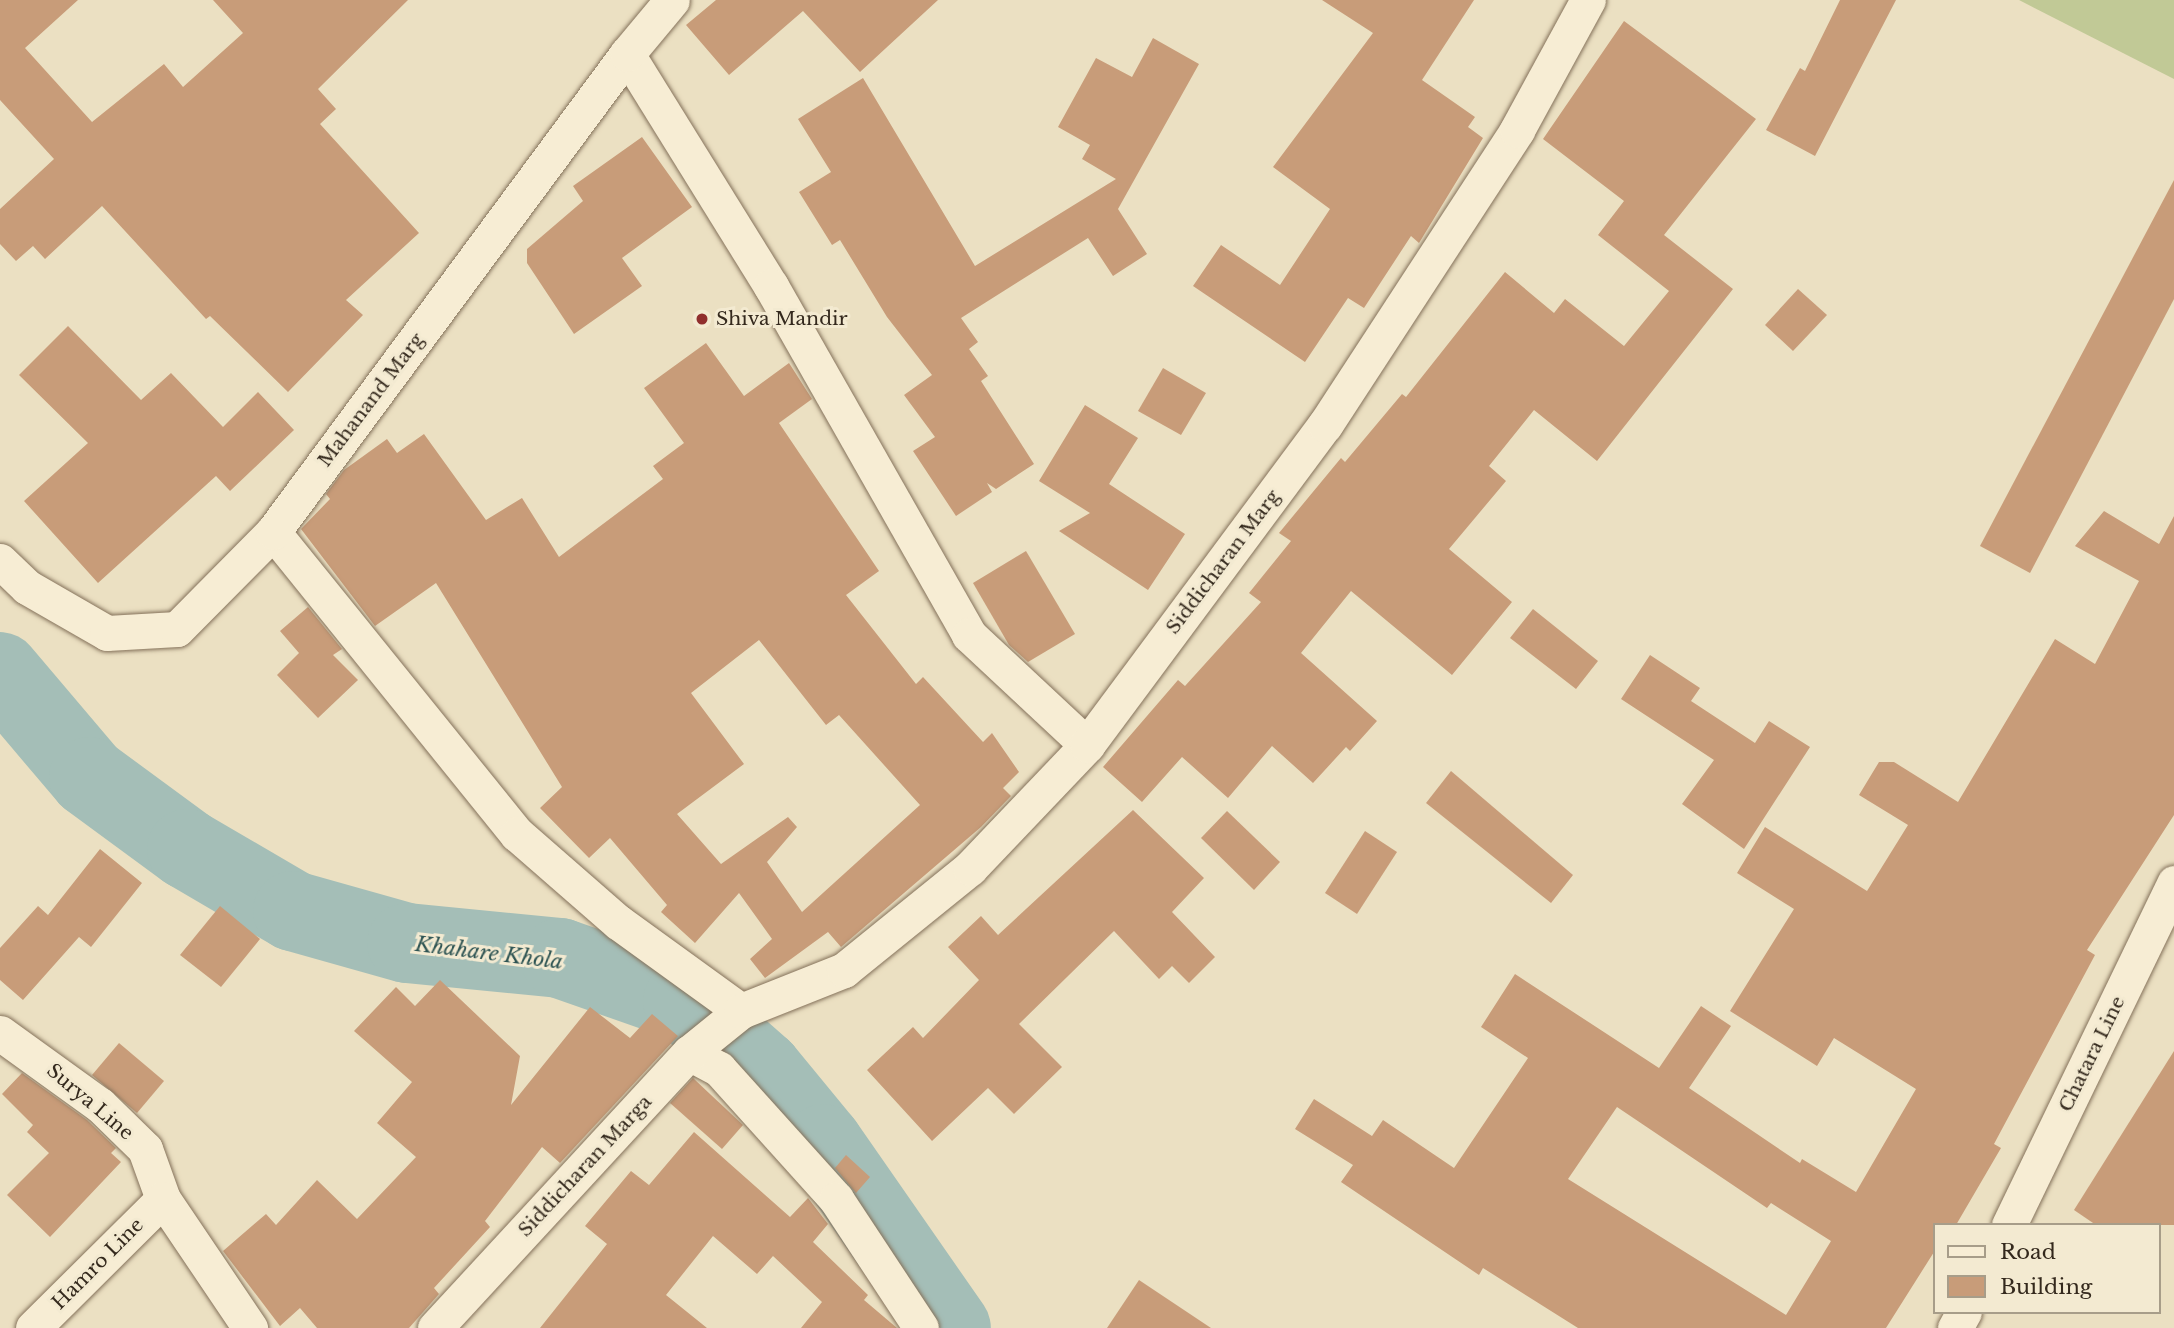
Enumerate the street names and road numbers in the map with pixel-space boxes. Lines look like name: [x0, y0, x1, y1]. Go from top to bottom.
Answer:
street label: Mahanand Marg: [313, 329, 429, 471]
street label: Siddicharan Marg: [1161, 485, 1285, 639]
street label: Chatara Line: [2054, 992, 2130, 1116]
street label: Surya Line: [42, 1059, 138, 1145]
street label: Siddicharan Marga: [514, 1091, 656, 1241]
street label: Hamro Line: [48, 1214, 148, 1314]

